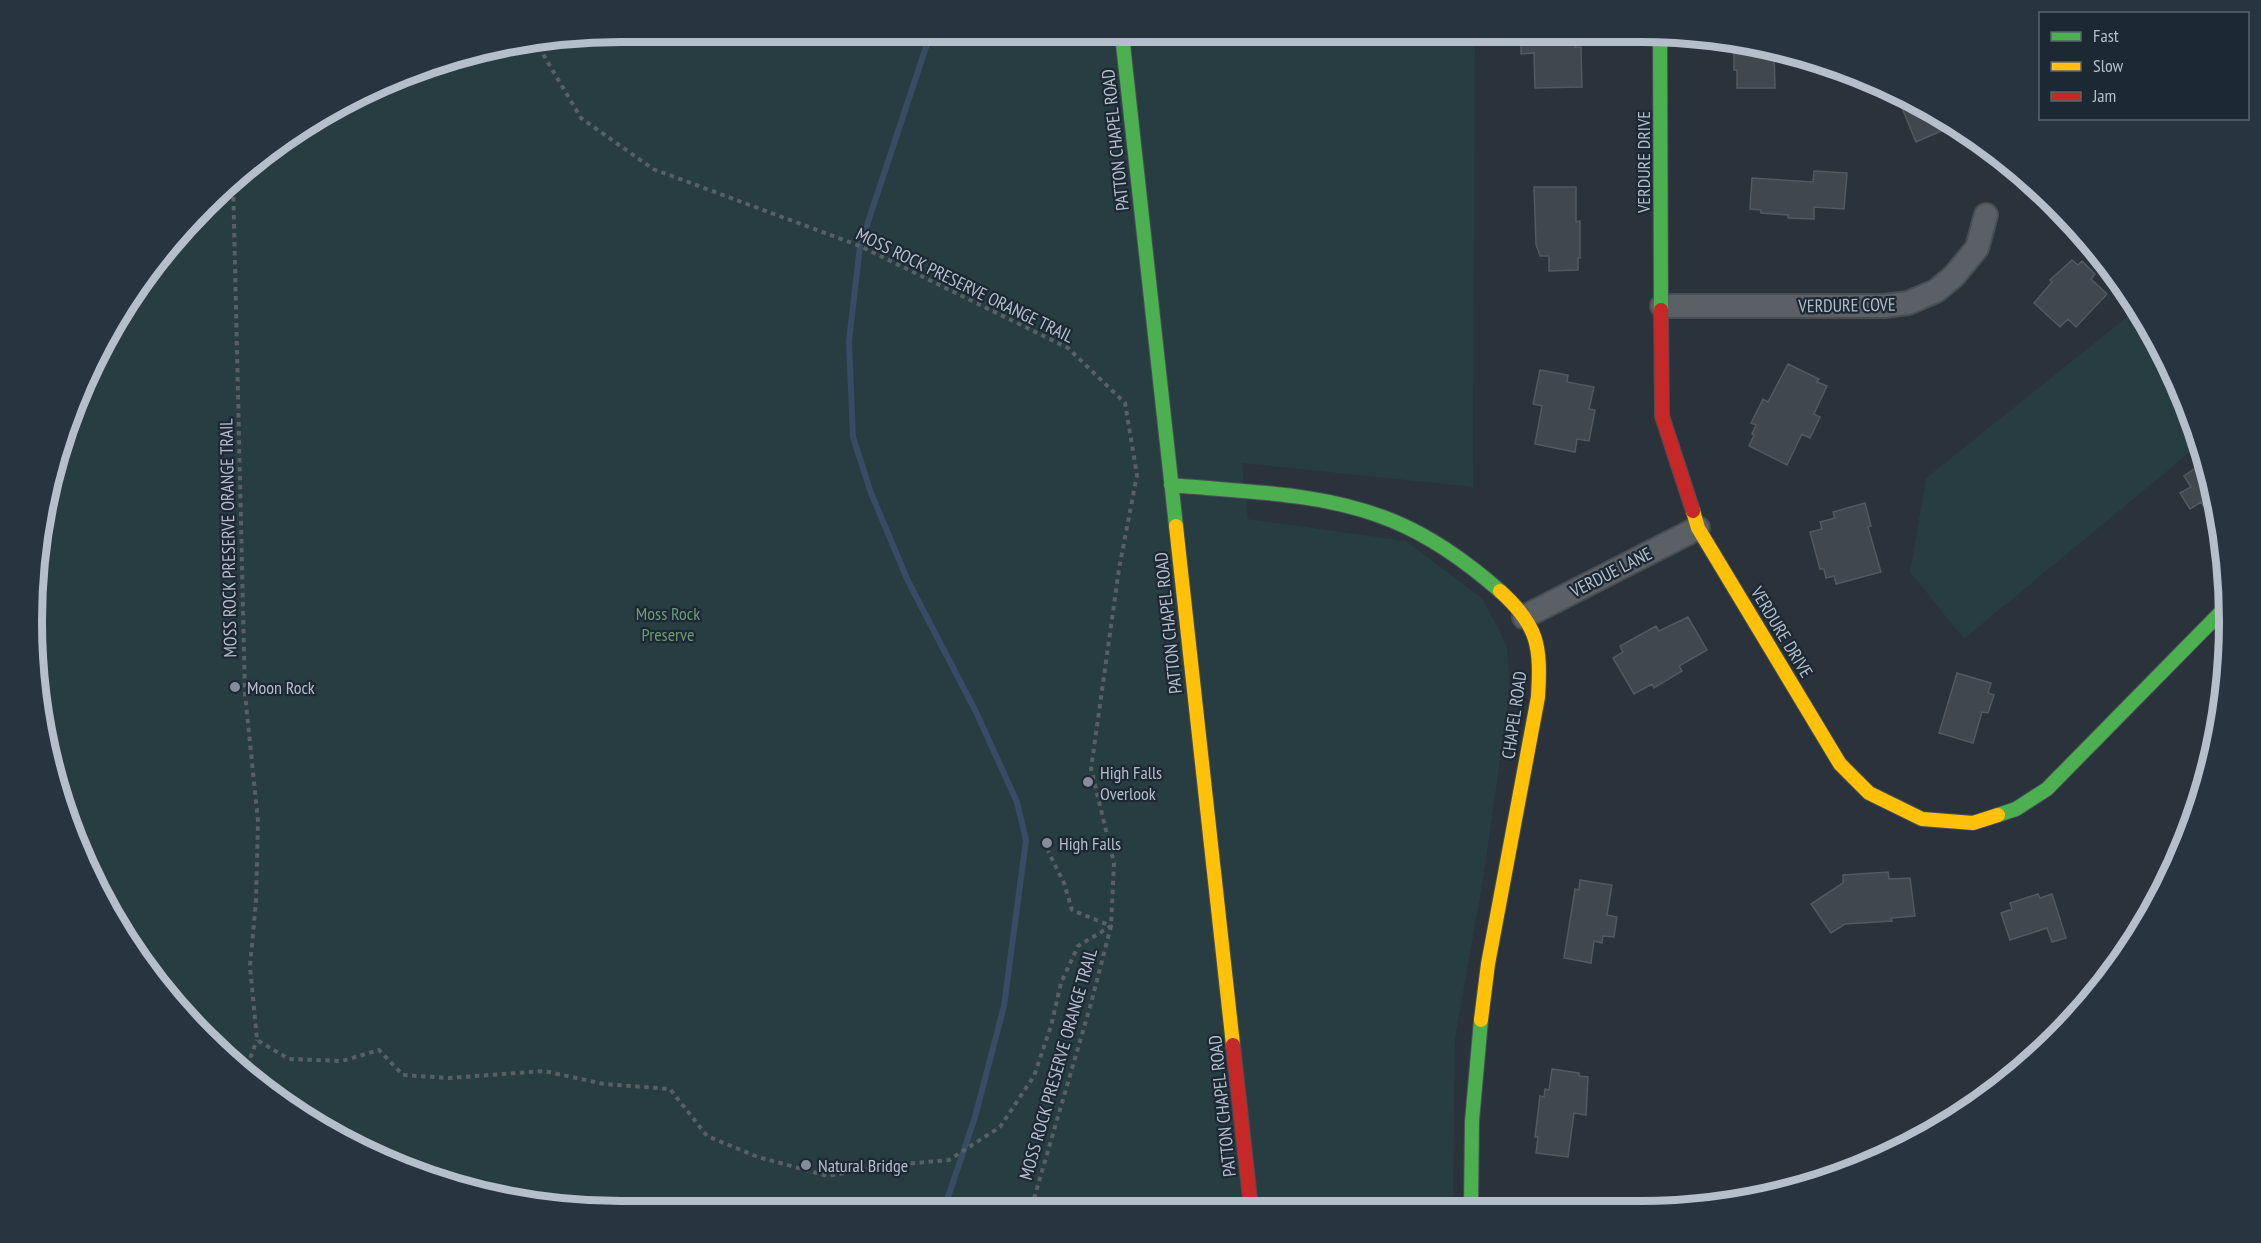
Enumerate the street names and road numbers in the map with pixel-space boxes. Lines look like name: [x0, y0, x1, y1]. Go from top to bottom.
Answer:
street label: PATTON CHAPEL ROAD: [1096, 68, 1134, 212]
street label: VERDURE DRIVE: [1632, 111, 1655, 214]
street label: MOSS ROCK PRESERVE ORANGE TRAIL: [852, 222, 1078, 348]
street label: VERDURE COVE: [1797, 293, 1896, 317]
street label: MOSS ROCK PRESERVE ORANGE TRAIL: [214, 418, 242, 658]
street label: VERDUE LANE: [1565, 542, 1656, 603]
street label: PATTON CHAPEL ROAD: [1149, 551, 1187, 695]
street label: VERDURE DRIVE: [1745, 581, 1818, 682]
street label: CHAPEL ROAD: [1496, 670, 1532, 760]
street label: MOSS ROCK PRESERVE ORANGE TRAIL: [1014, 945, 1102, 1182]
street label: PATTON CHAPEL ROAD: [1203, 1034, 1241, 1178]

